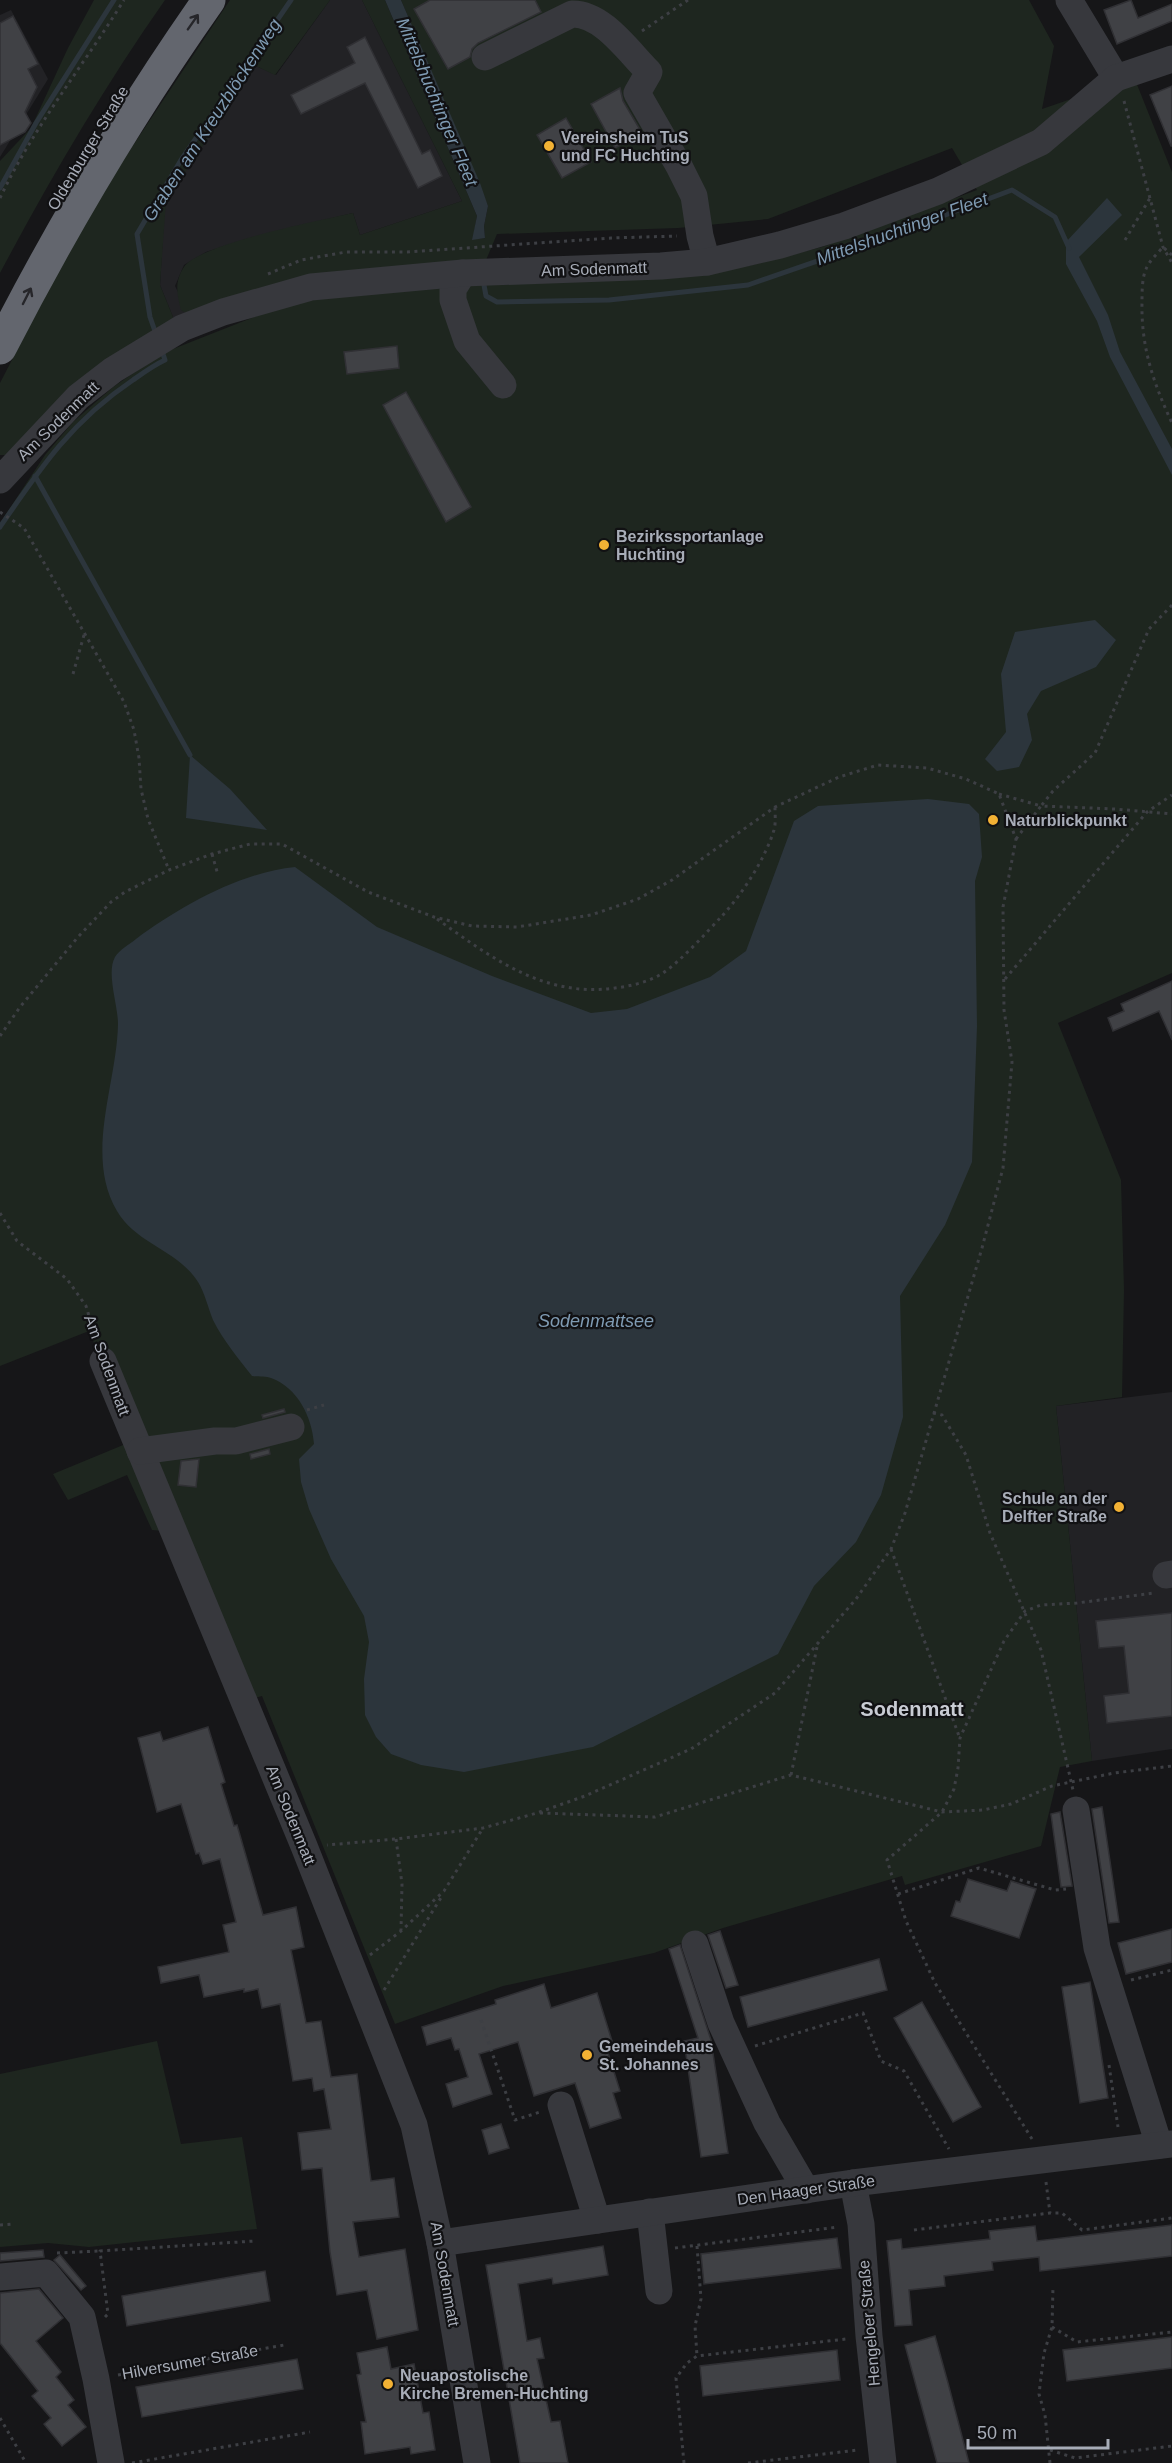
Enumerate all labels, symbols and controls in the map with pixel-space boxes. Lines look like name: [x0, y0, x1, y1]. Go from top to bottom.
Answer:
one-way arrow: [187, 14, 199, 30]
water label: Graben am Kreuzblöckenweg: [139, 15, 285, 225]
water label: Mittelshuchtinger Fleet: [392, 15, 482, 190]
street label: Oldenburger Straße: [44, 83, 132, 213]
place label: Vereinsheim TuS und FC Huchting: [561, 129, 690, 164]
marker: Vereinsheim TuS und FC Huchting: [542, 139, 556, 153]
water label: Mittelshuchtinger Fleet: [813, 188, 991, 269]
street label: Am Sodenmatt: [541, 259, 648, 279]
one-way arrow: [21, 288, 33, 305]
street label: Am Sodenmatt: [14, 378, 102, 464]
place label: Bezirkssportanlage Huchting: [616, 528, 764, 563]
marker: Bezirkssportanlage Huchting: [597, 538, 611, 552]
place label: Naturblickpunkt: [1005, 812, 1127, 829]
marker: Naturblickpunkt: [986, 813, 1000, 827]
water label: Sodenmattsee: [538, 1311, 654, 1331]
street label: Am Sodenmatt: [81, 1312, 133, 1418]
place label: Schule an der Delfter Straße: [1002, 1490, 1107, 1525]
marker: Schule an der Delfter Straße: [1112, 1500, 1126, 1514]
district label: Sodenmatt: [860, 1698, 964, 1720]
street label: Am Sodenmatt: [263, 1763, 319, 1868]
place label: Gemeindehaus St. Johannes: [599, 2038, 714, 2073]
marker: Gemeindehaus St. Johannes: [580, 2048, 594, 2062]
street label: Den Haager Straße: [736, 2172, 876, 2208]
street label: Am Sodenmatt: [427, 2220, 463, 2328]
street label: Hengeloer Straße: [855, 2259, 883, 2387]
street label: Hilversumer Straße: [121, 2342, 259, 2382]
place label: Neuapostolische Kirche Bremen-Huchting: [400, 2367, 588, 2402]
marker: Neuapostolische Kirche Bremen-Huchting: [381, 2377, 395, 2391]
scale bar: [968, 2412, 1108, 2450]
text: 50 m: [977, 2423, 1017, 2443]

